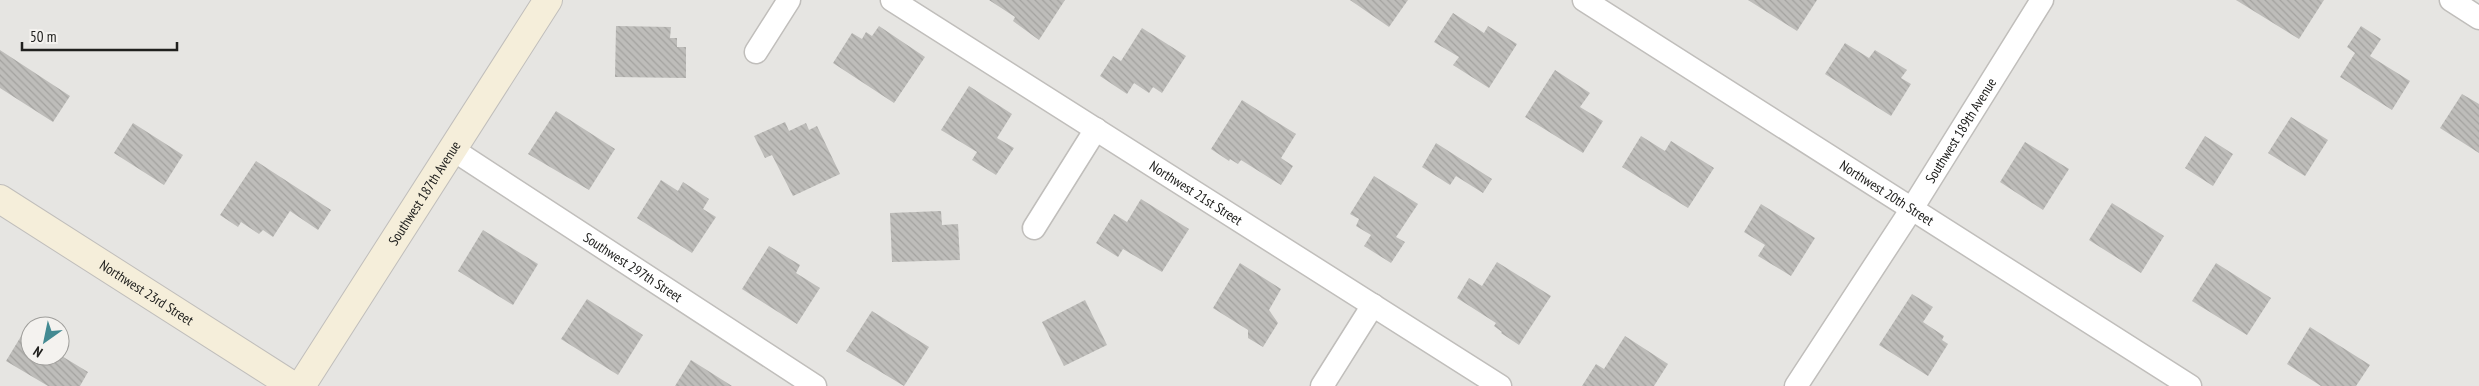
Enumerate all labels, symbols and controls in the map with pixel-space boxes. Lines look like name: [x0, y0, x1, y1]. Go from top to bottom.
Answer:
scale bar: [22, 20, 178, 52]
text: 50 m: [30, 27, 56, 46]
street label: Southwest 189th Avenue: [1921, 74, 2000, 186]
street label: Southwest 187th Avenue: [384, 137, 465, 249]
street label: Northwest 20th Street: [1836, 156, 1937, 230]
street label: Northwest 21st Street: [1146, 157, 1246, 229]
street label: Southwest 297th Street: [580, 228, 686, 306]
street label: Northwest 23rd Street: [96, 256, 197, 329]
north arrow: [20, 316, 70, 366]
text: N: [30, 342, 46, 362]

